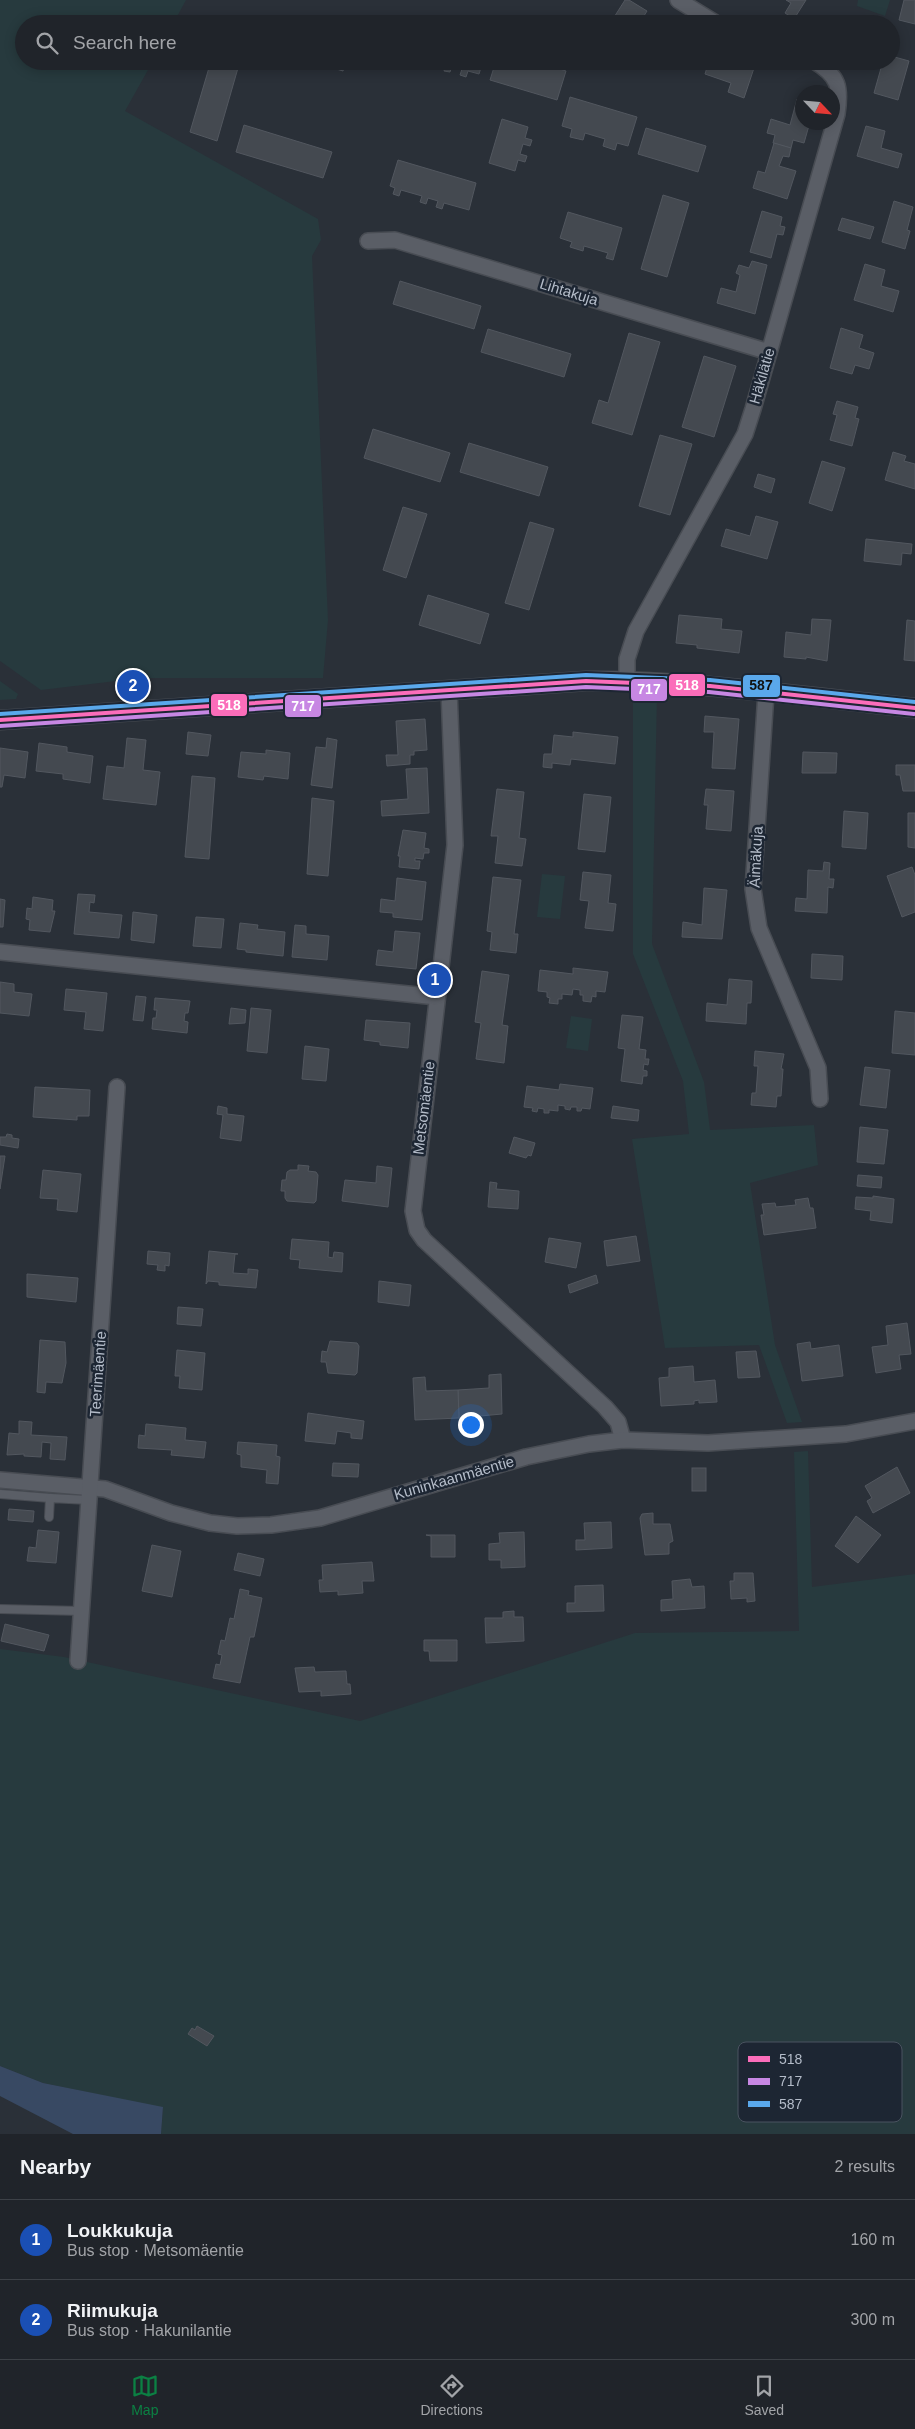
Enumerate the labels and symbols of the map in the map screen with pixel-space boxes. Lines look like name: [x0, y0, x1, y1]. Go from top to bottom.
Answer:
north arrow: [795, 85, 840, 130]
street label: Lihtakuja: [538, 275, 601, 309]
street label: Häkilätie: [745, 346, 778, 406]
pin: 2: [117, 667, 149, 705]
line badge: 518: [668, 673, 706, 697]
line badge: 587: [742, 674, 781, 698]
text: 518: [675, 677, 699, 693]
text: 587: [749, 677, 773, 693]
line badge: 717: [630, 678, 668, 702]
text: 717: [637, 681, 661, 697]
line badge: 518: [210, 693, 248, 717]
line badge: 717: [284, 694, 322, 718]
text: 518: [217, 697, 241, 713]
text: 717: [291, 698, 315, 714]
street label: Äimäkuja: [745, 825, 766, 888]
pin: 1: [419, 961, 451, 999]
street label: Metsomäentie: [409, 1060, 438, 1156]
street label: Teerimäentie: [86, 1331, 109, 1417]
your location: [458, 1412, 484, 1438]
street label: Kuninkaanmäentie: [392, 1452, 516, 1503]
legend: [738, 2042, 902, 2122]
text: 518: [779, 2051, 803, 2067]
text: 717: [779, 2073, 803, 2089]
text: 587: [779, 2096, 803, 2112]

